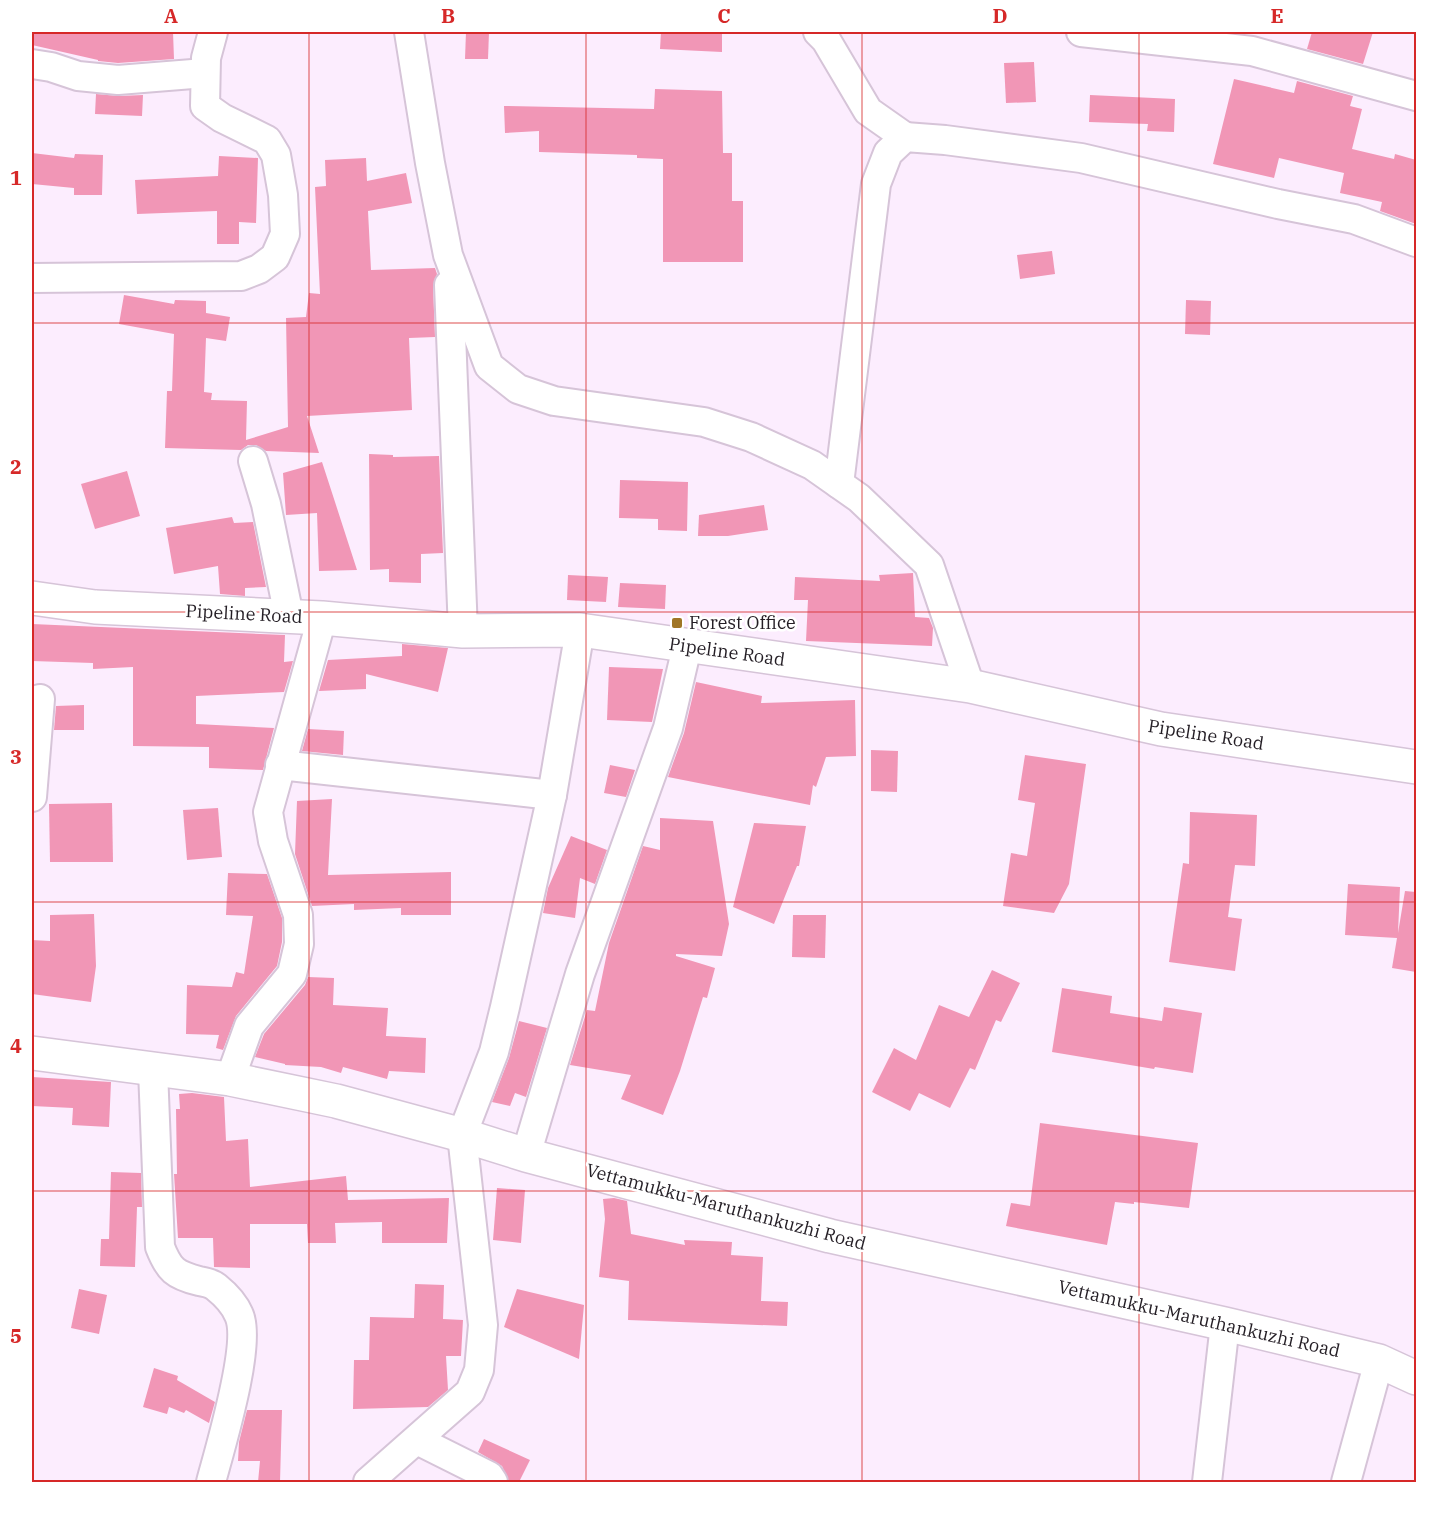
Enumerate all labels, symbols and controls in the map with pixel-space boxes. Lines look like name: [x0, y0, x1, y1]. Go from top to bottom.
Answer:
text: A: [164, 2, 178, 29]
text: B: [441, 2, 455, 29]
text: C: [717, 2, 731, 29]
text: D: [992, 2, 1008, 29]
text: E: [1270, 2, 1284, 29]
text: 1: [10, 164, 22, 191]
text: 2: [10, 453, 22, 480]
street label: Pipeline Road: [185, 599, 303, 628]
place label: Forest Office: [689, 611, 796, 634]
marker: Forest Office: [670, 616, 684, 630]
street label: Pipeline Road: [667, 632, 787, 671]
street label: Pipeline Road: [1146, 714, 1266, 755]
text: 3: [10, 743, 22, 770]
text: 4: [10, 1032, 22, 1059]
street label: Vettamukku-Maruthankuzhi Road: [584, 1158, 869, 1255]
street label: Vettamukku-Maruthankuzhi Road: [1056, 1275, 1342, 1362]
text: 5: [10, 1322, 22, 1349]

